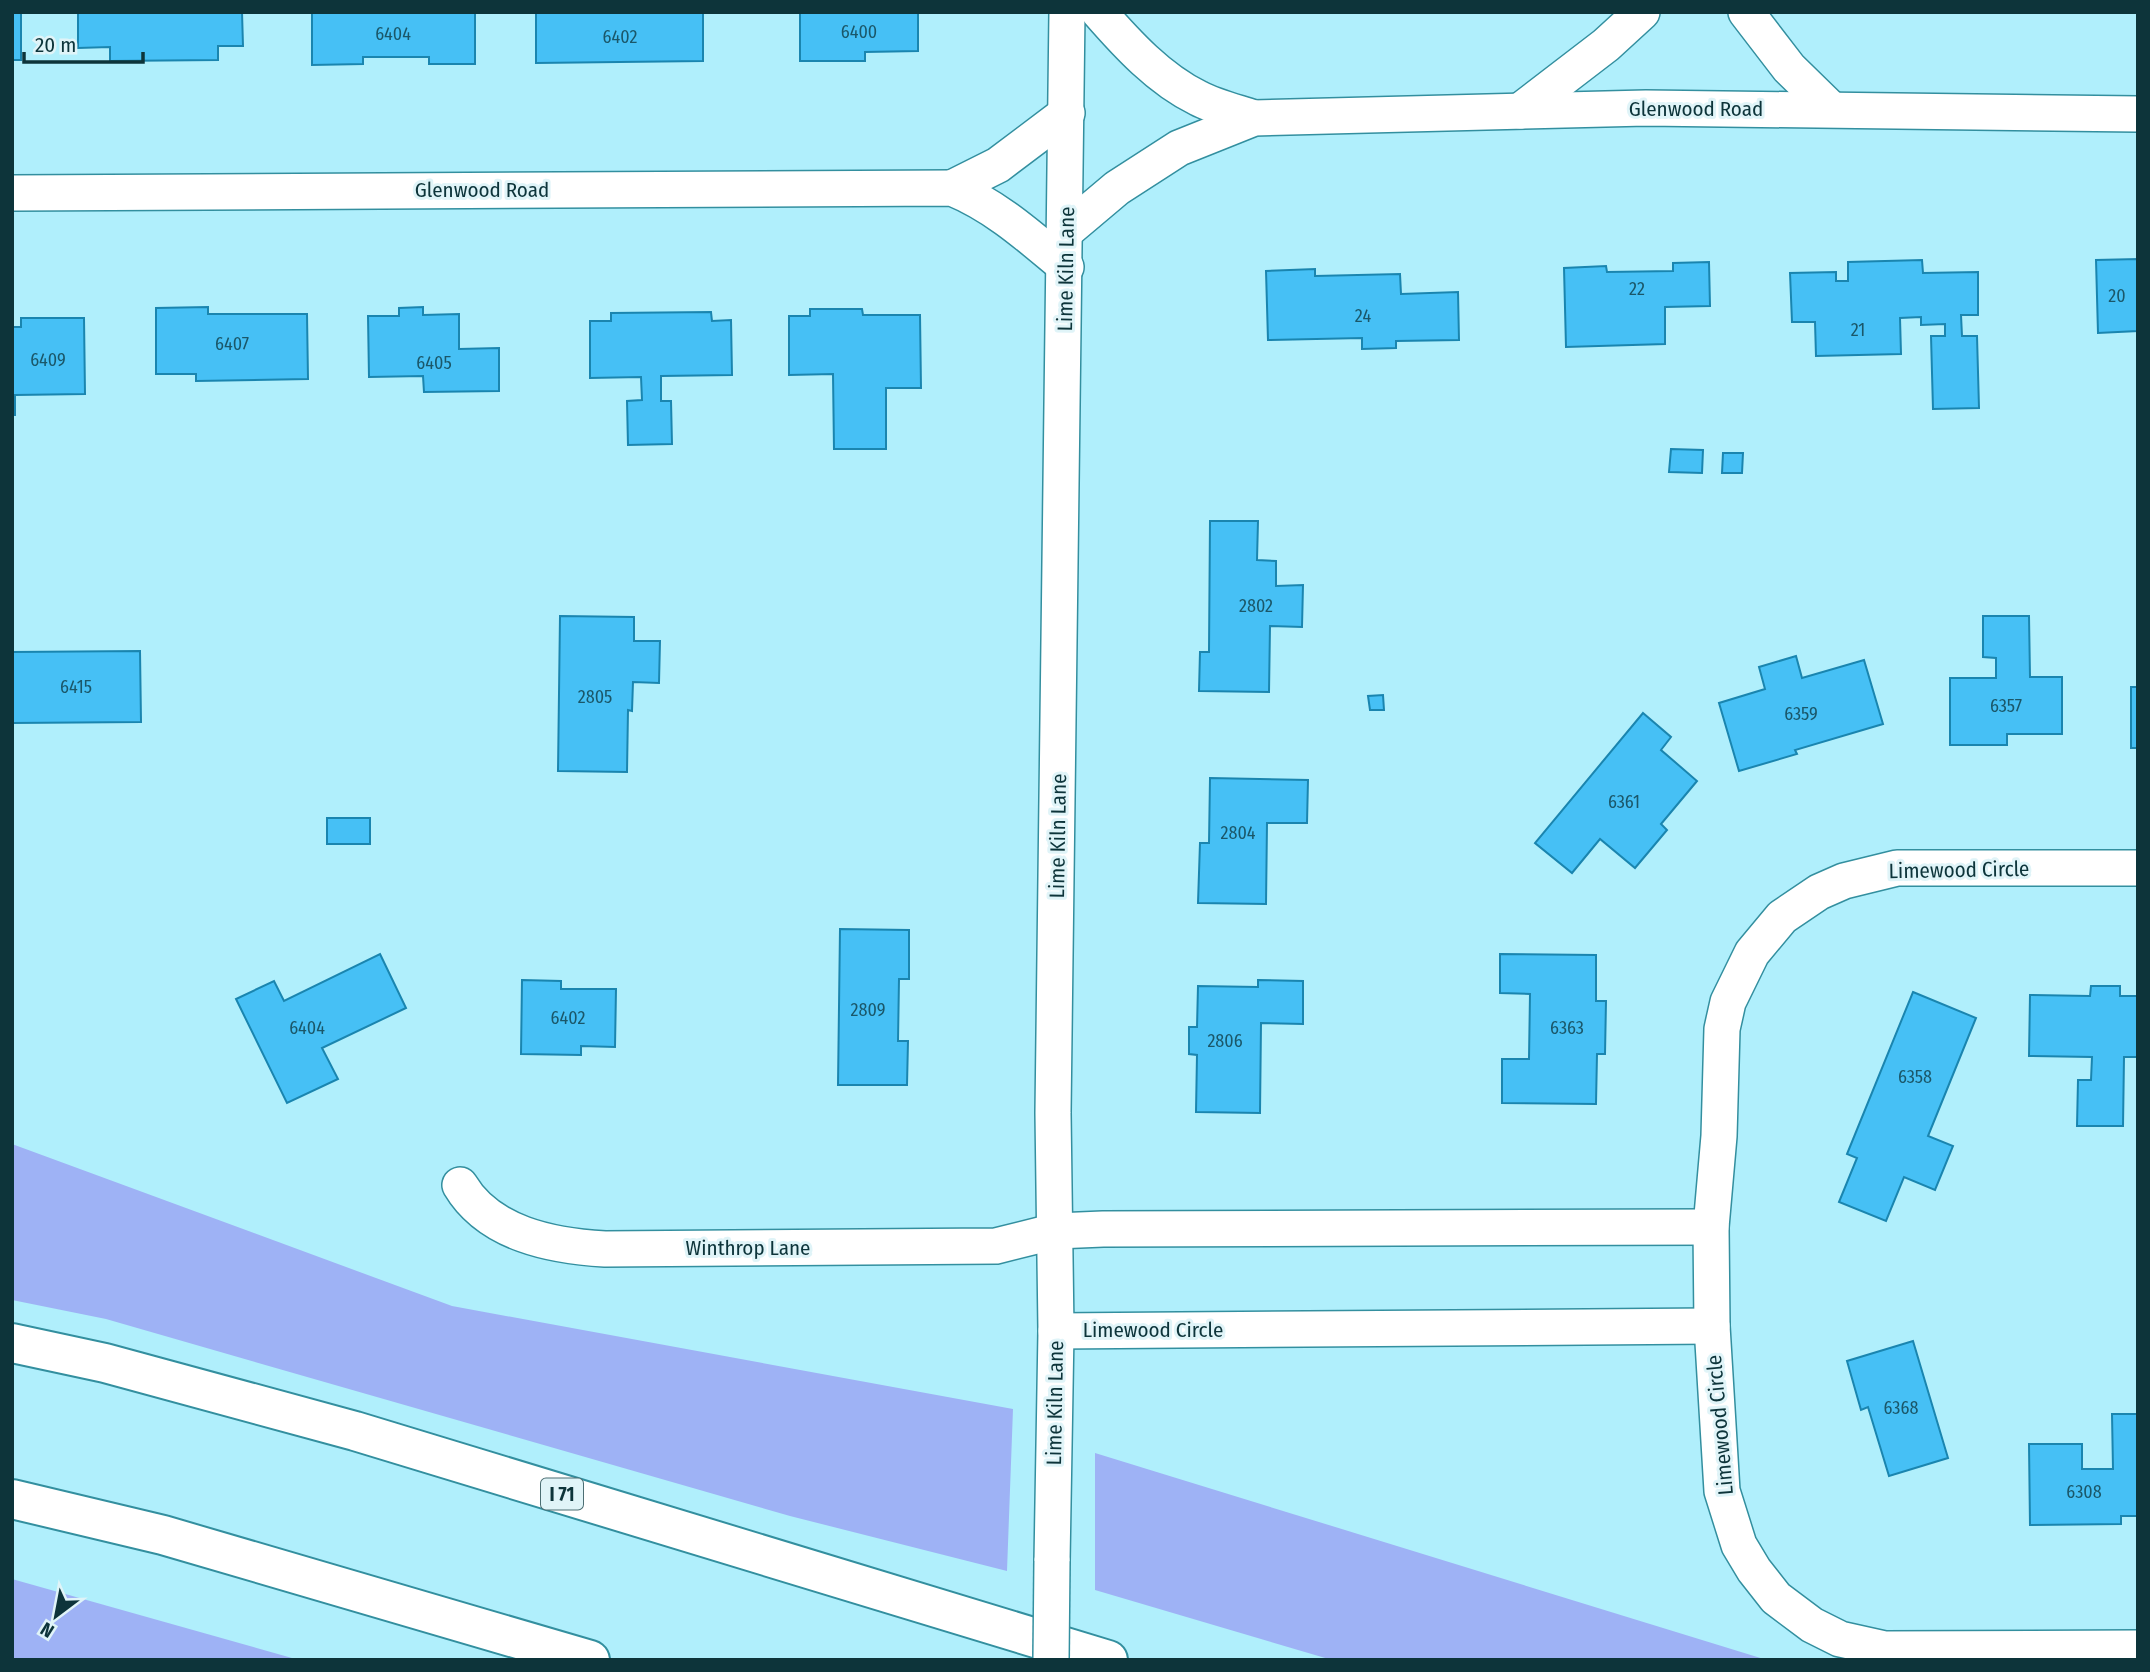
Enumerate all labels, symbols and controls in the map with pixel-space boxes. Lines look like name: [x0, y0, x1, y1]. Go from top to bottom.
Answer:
scale bar: [24, 21, 144, 65]
house number: 6400: [841, 21, 877, 43]
house number: 6404: [375, 23, 411, 45]
house number: 6402: [603, 26, 637, 48]
text: 20 m: [35, 32, 76, 58]
street label: Glenwood Road: [1629, 96, 1763, 122]
street label: Glenwood Road: [415, 177, 549, 203]
street label: Lime Kiln Lane: [1052, 206, 1080, 332]
house number: 22: [1629, 278, 1645, 300]
house number: 20: [2108, 285, 2126, 307]
house number: 24: [1355, 305, 1371, 327]
house number: 21: [1851, 319, 1865, 341]
house number: 6407: [215, 333, 249, 355]
house number: 6409: [30, 349, 66, 371]
house number: 6405: [416, 352, 452, 374]
house number: 2802: [1239, 595, 1273, 617]
house number: 6415: [60, 676, 92, 698]
house number: 2805: [578, 686, 612, 708]
house number: 6357: [1990, 695, 2022, 717]
house number: 6359: [1784, 703, 1818, 725]
street label: Lime Kiln Lane: [1044, 773, 1072, 899]
house number: 6361: [1608, 791, 1640, 813]
house number: 2804: [1220, 822, 1256, 844]
street label: Limewood Circle: [1888, 856, 2030, 884]
house number: 2809: [851, 999, 885, 1021]
house number: 6402: [551, 1007, 585, 1029]
house number: 6404: [289, 1017, 325, 1039]
house number: 6363: [1550, 1017, 1584, 1039]
house number: 2806: [1207, 1030, 1243, 1052]
house number: 6358: [1898, 1066, 1932, 1088]
street label: Winthrop Lane: [686, 1235, 810, 1261]
street label: Limewood Circle: [1083, 1317, 1223, 1343]
street label: Lime Kiln Lane: [1041, 1340, 1069, 1466]
street label: Limewood Circle: [1701, 1354, 1739, 1496]
house number: 6368: [1884, 1397, 1918, 1419]
road number: I 71: [541, 1478, 583, 1510]
house number: 6308: [2066, 1481, 2102, 1503]
north arrow: [21, 1581, 91, 1651]
text: N: [36, 1617, 58, 1643]

